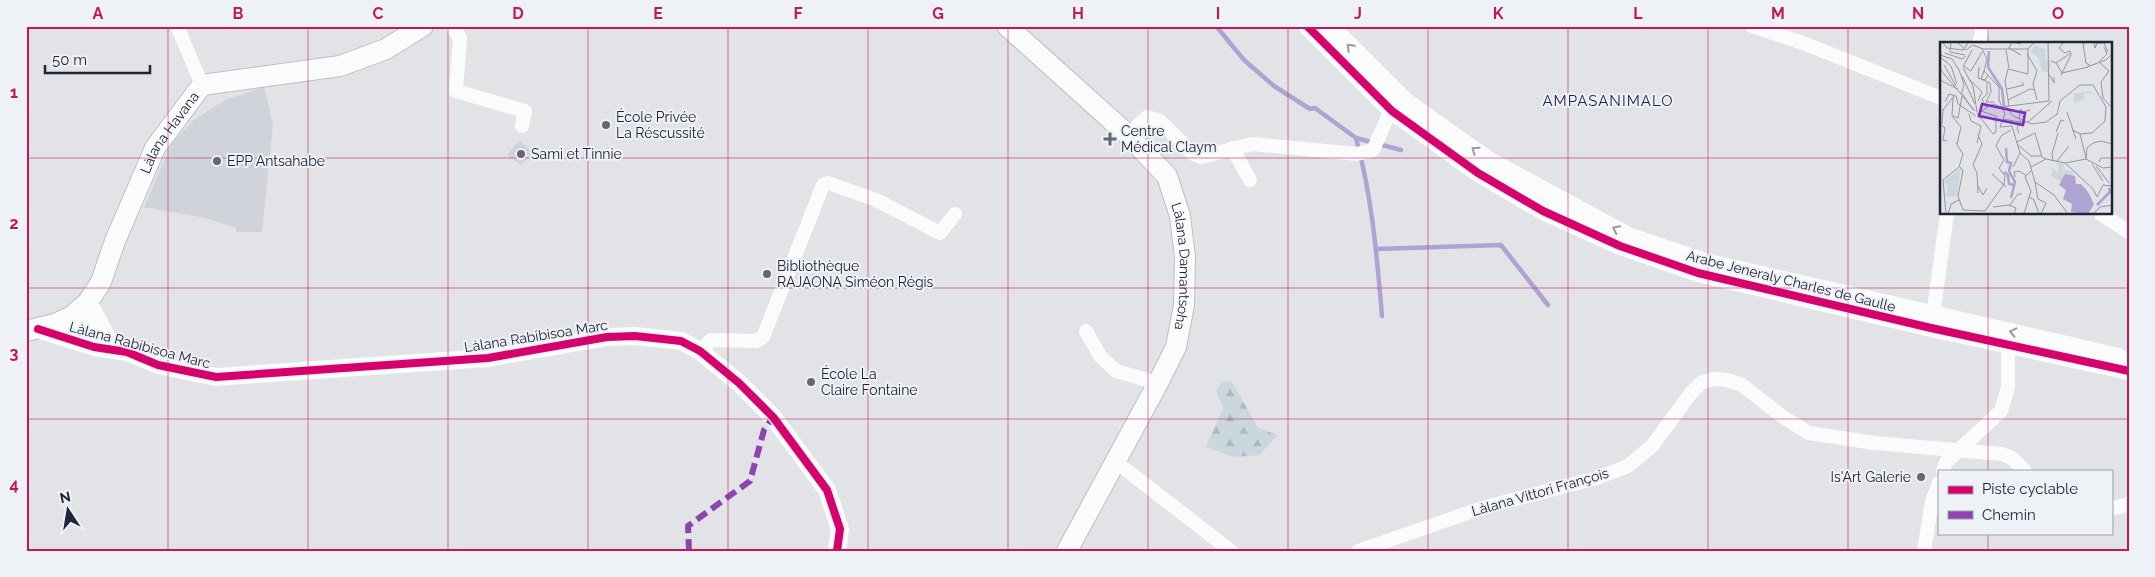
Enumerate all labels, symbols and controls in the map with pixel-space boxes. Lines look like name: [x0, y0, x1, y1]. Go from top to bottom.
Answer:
text: A: [93, 4, 104, 23]
text: B: [233, 4, 244, 23]
text: C: [373, 4, 384, 23]
text: D: [512, 4, 524, 23]
text: E: [653, 4, 663, 23]
text: F: [793, 4, 803, 23]
text: G: [932, 4, 944, 23]
text: H: [1072, 4, 1084, 23]
text: I: [1216, 4, 1220, 23]
text: J: [1354, 4, 1362, 23]
text: K: [1493, 4, 1504, 23]
text: L: [1633, 4, 1643, 23]
text: M: [1771, 4, 1785, 23]
text: N: [1912, 4, 1924, 23]
text: O: [2052, 4, 2064, 23]
scale bar: [45, 42, 150, 74]
inset map: [1940, 42, 2112, 215]
one-way arrow: [1347, 44, 1356, 53]
text: 50 m: [52, 51, 87, 69]
text: 1: [10, 83, 18, 102]
street label: Làlana Havana: [137, 89, 202, 176]
district label: AMPASANIMALO: [1542, 92, 1674, 110]
place label: École Privée La Réscussité: [616, 108, 705, 141]
marker: École Privée La Réscussité: [600, 119, 612, 131]
place label: Centre Médical Claym: [1121, 123, 1217, 155]
marker: Centre Médical Claym: [1103, 132, 1117, 146]
place label: Sami et Tinnie: [531, 146, 622, 162]
one-way arrow: [1471, 147, 1481, 156]
marker: Sami et Tinnie: [515, 148, 527, 160]
place label: EPP Antsahabe: [227, 153, 325, 169]
marker: EPP Antsahabe: [211, 155, 223, 167]
street label: Làlana Damantsoha: [1168, 200, 1193, 331]
text: 2: [9, 214, 19, 233]
one-way arrow: [1613, 226, 1622, 236]
street label: Arabe Jeneraly Charles de Gaulle: [1685, 247, 1897, 315]
place label: Bibliothèque RAJAONA Siméon Régis: [777, 258, 934, 290]
marker: Bibliothèque RAJAONA Siméon Régis: [761, 268, 773, 280]
street label: Làlana Rabibisoa Marc: [463, 317, 609, 355]
street label: Làlana Rabibisoa Marc: [68, 318, 212, 372]
one-way arrow: [2009, 327, 2018, 338]
text: 3: [10, 344, 19, 363]
place label: École La Claire Fontaine: [821, 365, 918, 398]
marker: École La Claire Fontaine: [805, 376, 817, 388]
street label: Làlana Vittori François: [1470, 465, 1611, 519]
place label: Is'Art Galerie: [1831, 469, 1911, 485]
legend: [1938, 470, 2112, 534]
marker: Is'Art Galerie: [1915, 471, 1927, 483]
text: 4: [9, 475, 19, 494]
text: Piste cyclable: [1982, 480, 2078, 498]
north arrow: [42, 484, 92, 534]
text: N: [58, 488, 72, 506]
text: Chemin: [1982, 506, 2036, 524]

